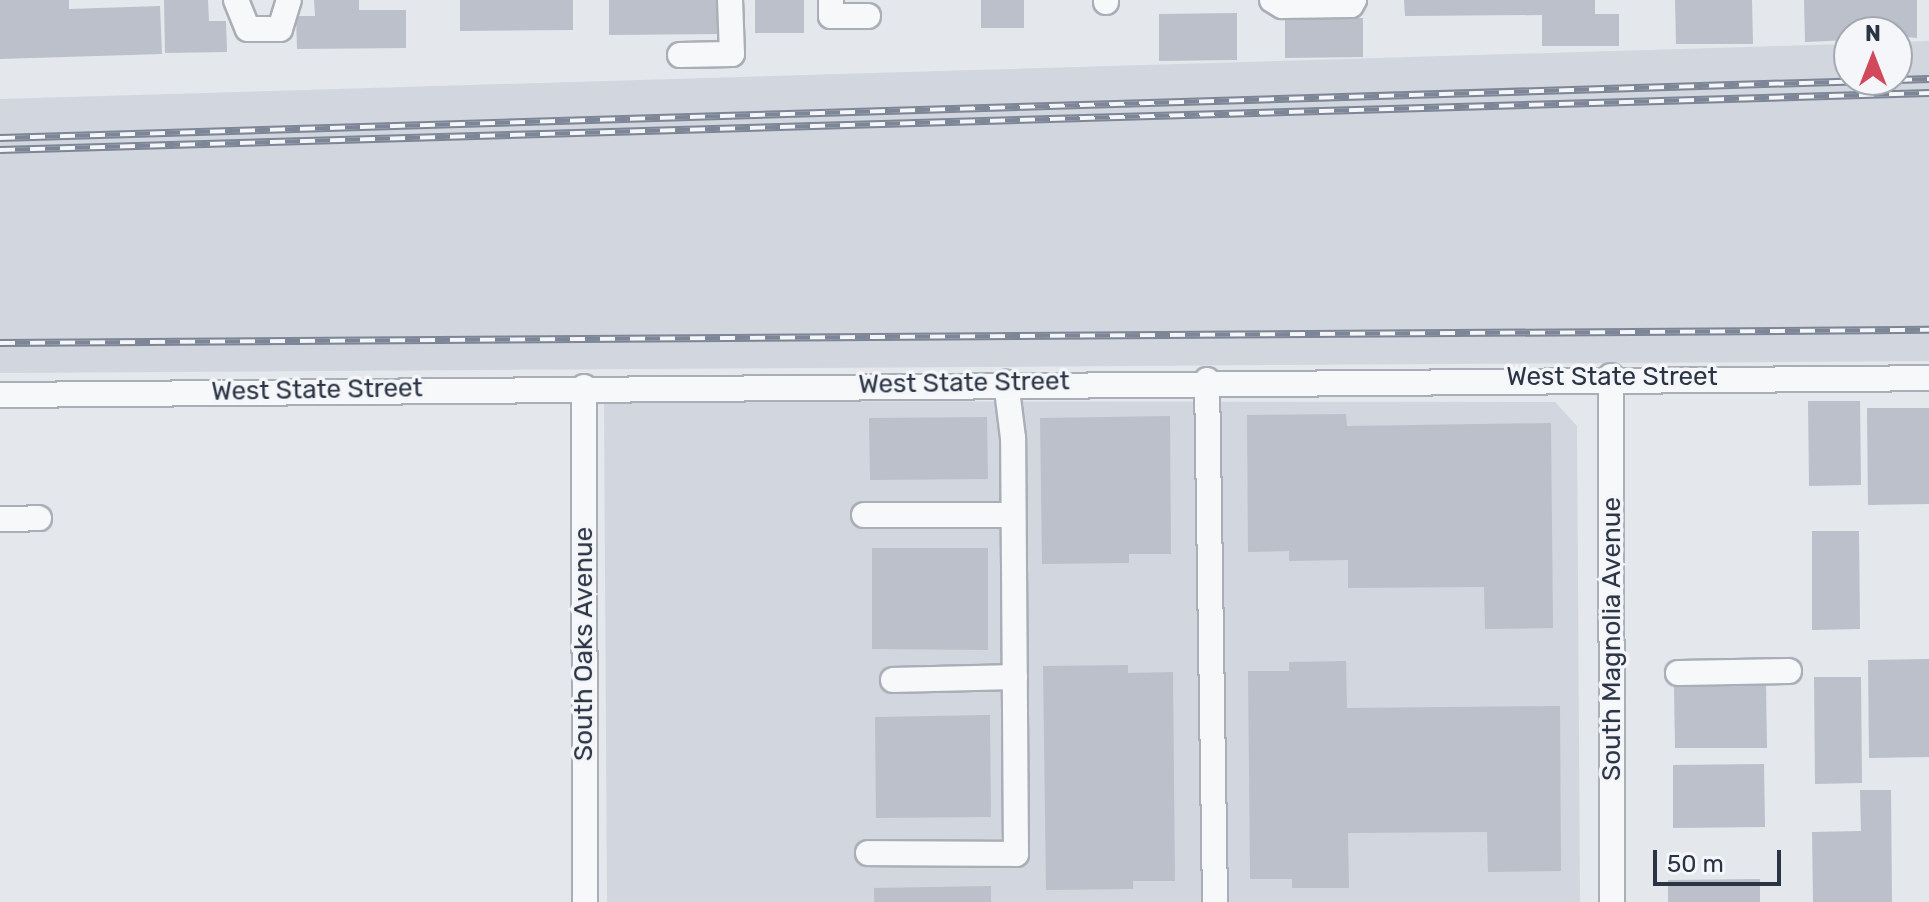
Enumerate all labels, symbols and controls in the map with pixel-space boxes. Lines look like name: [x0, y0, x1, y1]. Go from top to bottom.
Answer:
north arrow: [1833, 16, 1913, 96]
text: N: [1865, 20, 1881, 47]
street label: West State Street: [1506, 361, 1718, 393]
street label: West State Street: [858, 366, 1070, 400]
street label: West State Street: [211, 373, 423, 407]
street label: South Magnolia Avenue: [1596, 497, 1628, 781]
street label: South Oaks Avenue: [568, 527, 600, 761]
scale bar: [1657, 834, 1785, 884]
text: 50 m: [1667, 850, 1724, 878]

